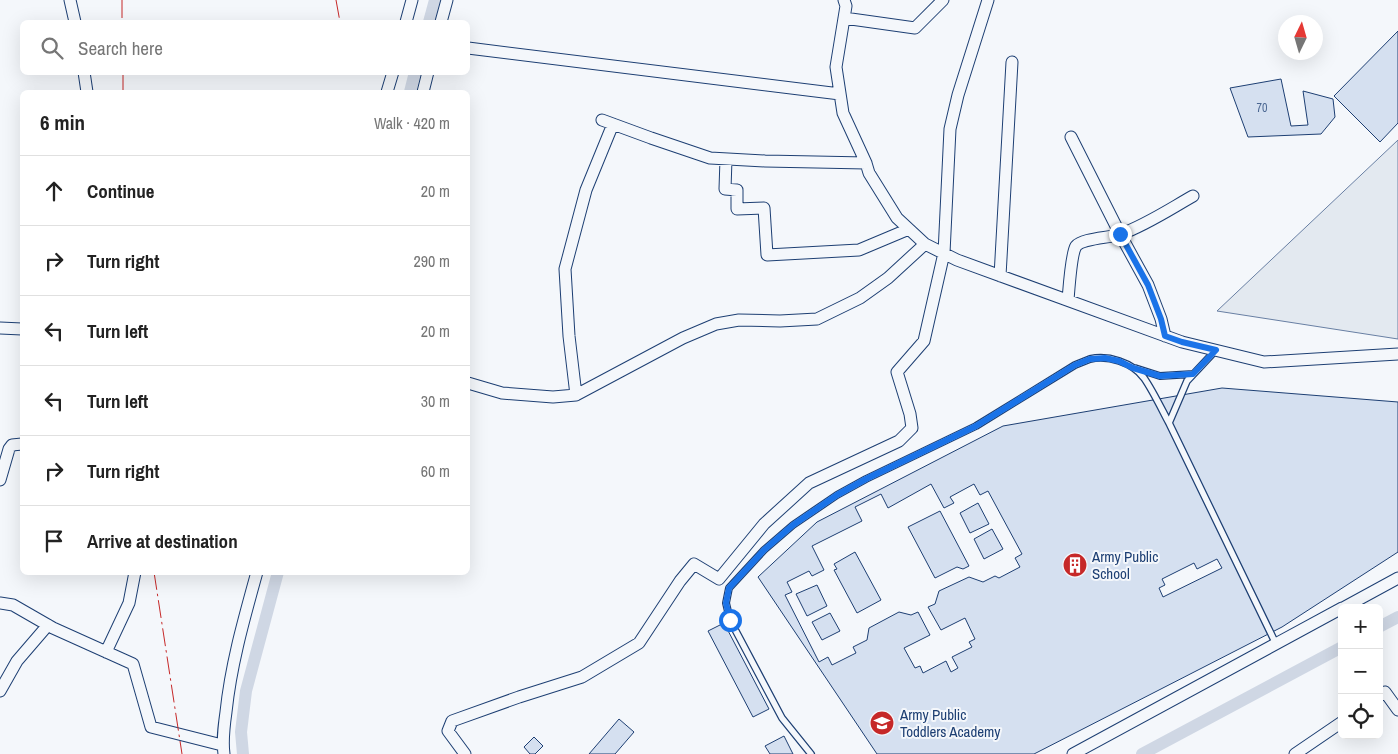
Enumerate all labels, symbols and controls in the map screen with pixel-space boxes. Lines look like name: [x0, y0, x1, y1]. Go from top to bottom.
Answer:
north arrow: [1278, 15, 1323, 60]
search box: [20, 20, 470, 75]
icon: search: [38, 34, 66, 62]
text: Search here: [78, 35, 163, 61]
house number: 70: [1257, 100, 1267, 116]
text: 6 min: [40, 108, 85, 137]
text: Walk · 420 m: [374, 112, 450, 134]
icon: ahead: [40, 177, 68, 205]
text: Continue: [87, 178, 155, 204]
text: 20 m: [421, 180, 450, 202]
route end: [1109, 223, 1132, 246]
icon: right: [40, 247, 68, 275]
text: Turn right: [87, 248, 159, 274]
text: 290 m: [414, 250, 450, 272]
icon: left: [40, 317, 68, 345]
text: Turn left: [87, 318, 148, 344]
text: 20 m: [421, 320, 450, 342]
icon: left: [40, 387, 68, 415]
text: Turn left: [87, 388, 148, 414]
text: 30 m: [421, 390, 450, 412]
icon: right: [40, 457, 68, 485]
text: Turn right: [87, 458, 159, 484]
text: 60 m: [421, 460, 450, 482]
icon: arrive: [40, 527, 68, 555]
text: Arrive at destination: [87, 528, 238, 554]
place label: Army Public School: [1091, 546, 1158, 584]
building icon: Army Public School: [1062, 552, 1088, 578]
map controls: [1338, 604, 1383, 739]
button: +: [1338, 604, 1383, 649]
route start: [719, 609, 742, 632]
button: −: [1338, 649, 1383, 694]
button: locate: [1338, 694, 1383, 739]
place label: Army Public Toddlers Academy: [899, 704, 1001, 742]
school or university icon: Army Public Toddlers Academy: [869, 710, 895, 736]

